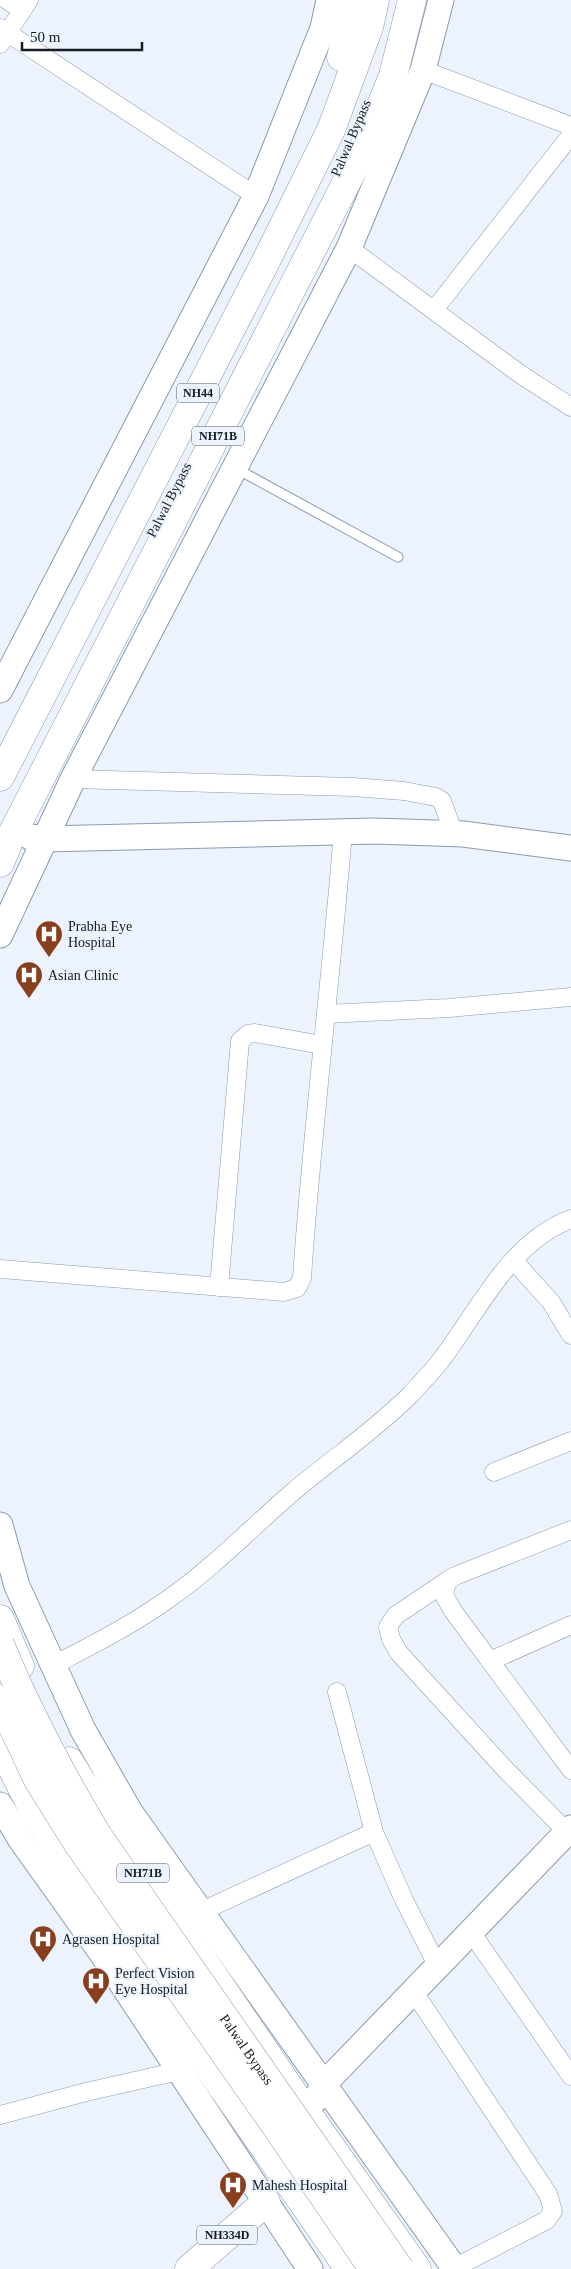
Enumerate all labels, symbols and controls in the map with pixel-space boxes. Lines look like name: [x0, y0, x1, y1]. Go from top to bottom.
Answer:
scale bar: [22, 20, 142, 52]
text: 50 m: [30, 29, 61, 45]
street label: Palwal Bypass: [328, 97, 374, 179]
road number: NH44: [177, 383, 219, 402]
road number: NH71B: [192, 426, 244, 446]
street label: Palwal Bypass: [144, 460, 194, 540]
hospital icon: Prabha Eye Hospital: [34, 919, 64, 958]
place label: Prabha Eye Hospital: [68, 919, 132, 950]
hospital icon: Asian Clinic: [14, 960, 44, 999]
place label: Asian Clinic: [48, 968, 118, 983]
road number: NH71B: [117, 1864, 169, 1882]
hospital icon: Agrasen Hospital: [28, 1924, 58, 1963]
place label: Agrasen Hospital: [62, 1932, 160, 1947]
hospital icon: Perfect Vision Eye Hospital: [81, 1966, 111, 2005]
place label: Perfect Vision Eye Hospital: [115, 1966, 194, 1997]
street label: Palwal Bypass: [217, 2011, 277, 2087]
hospital icon: Mahesh Hospital: [218, 2170, 248, 2209]
place label: Mahesh Hospital: [252, 2178, 347, 2193]
road number: NH334D: [197, 2226, 257, 2244]

